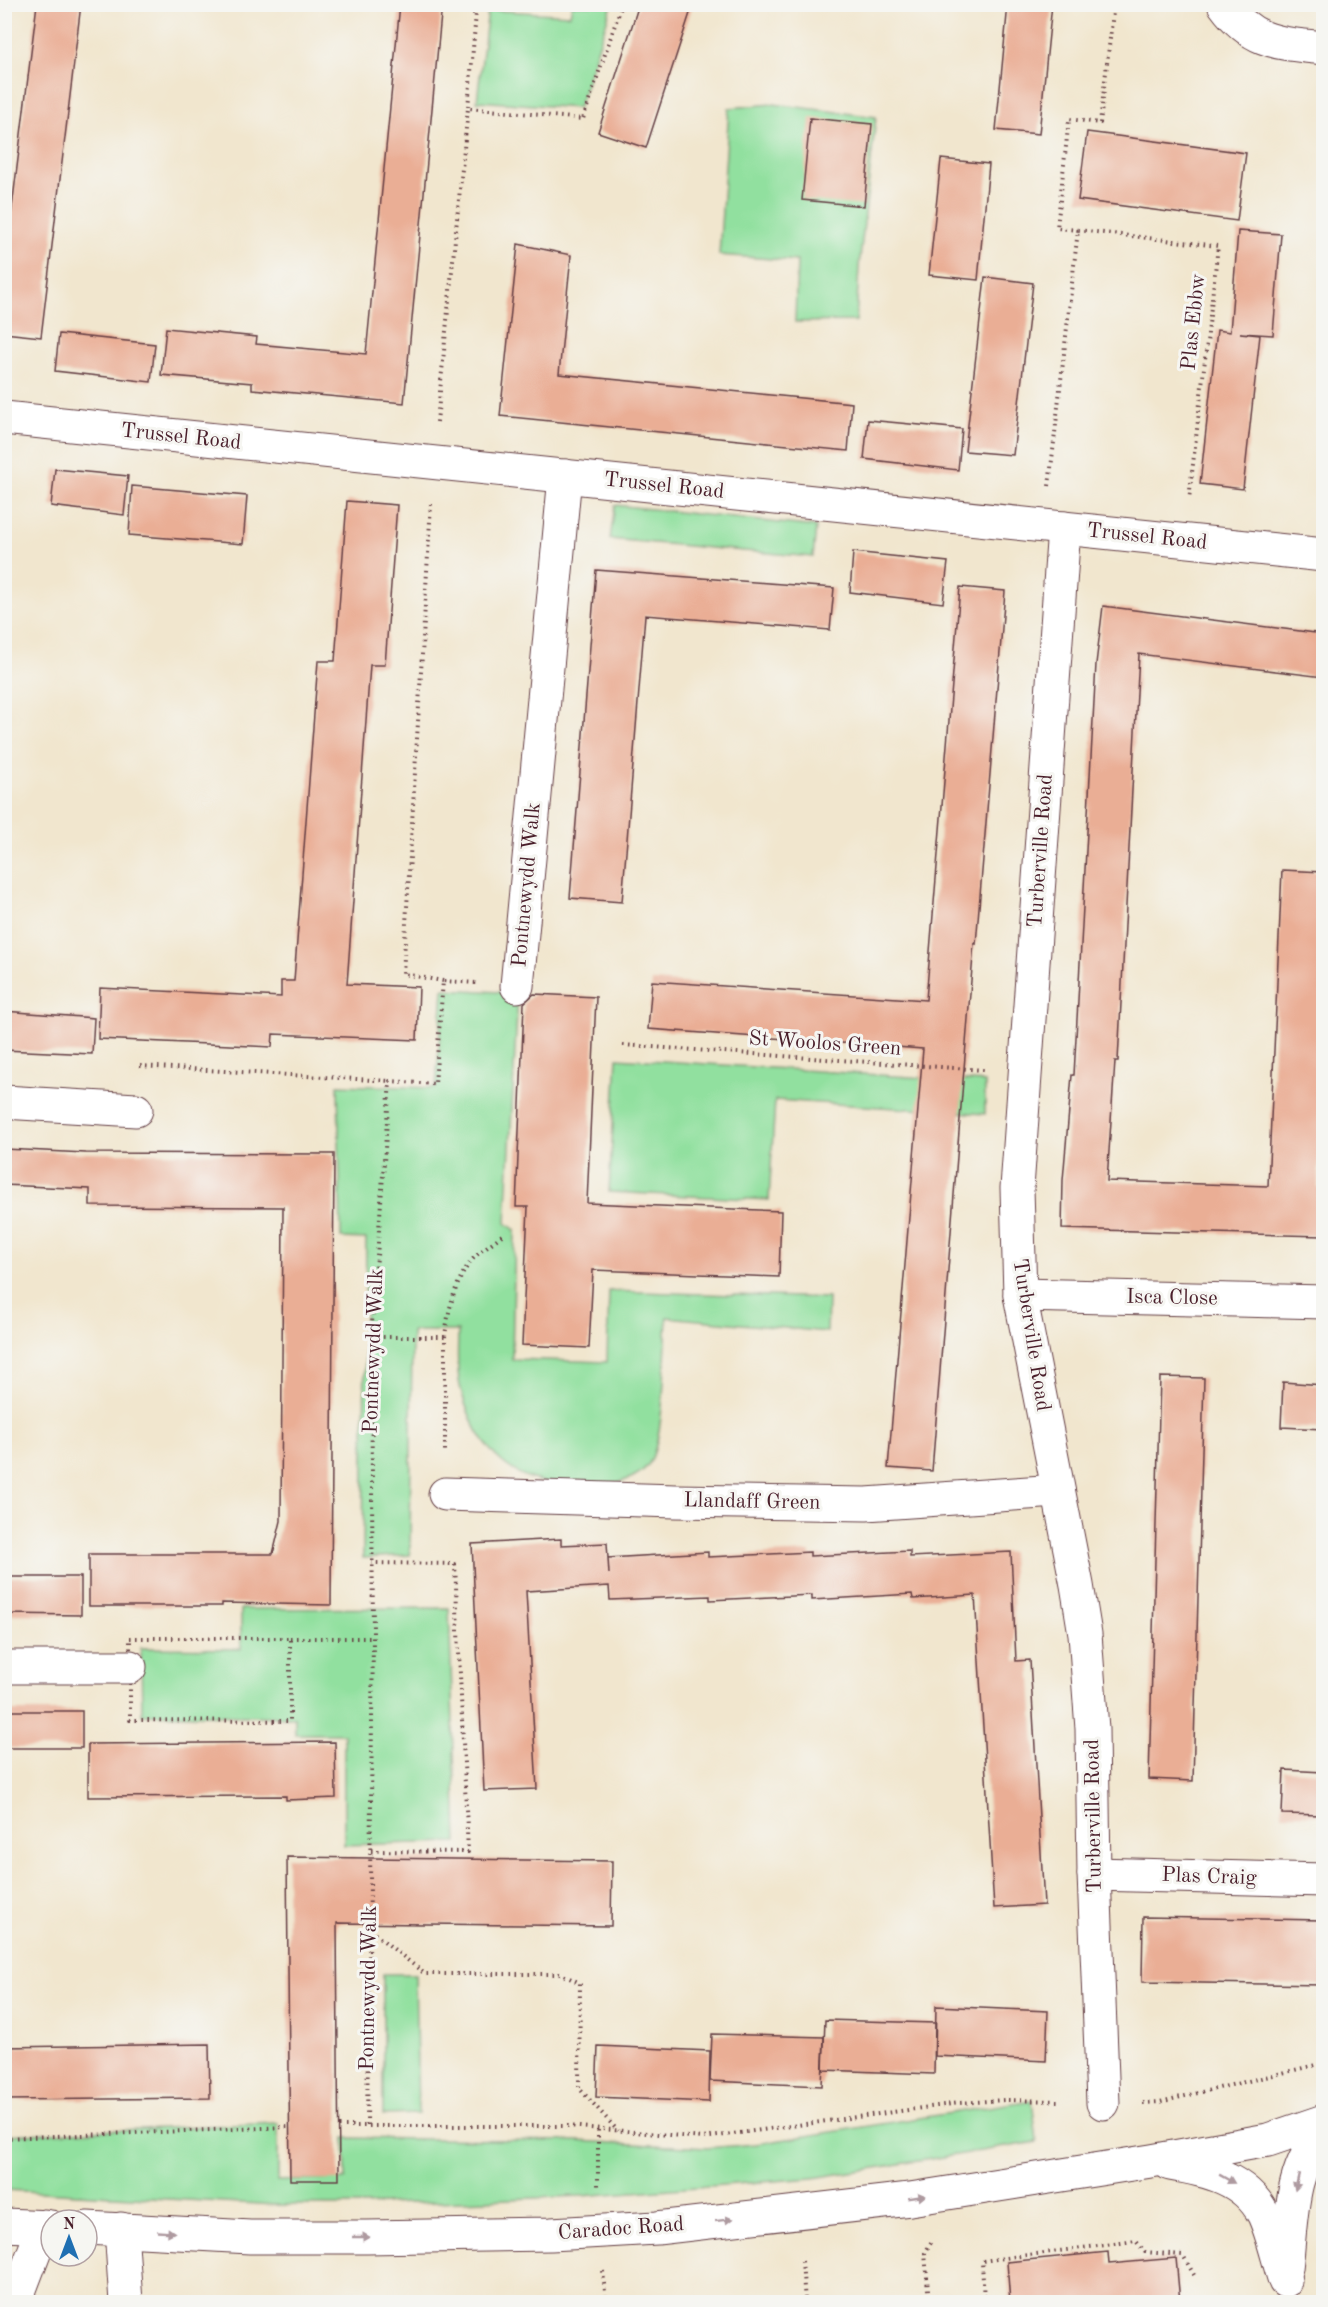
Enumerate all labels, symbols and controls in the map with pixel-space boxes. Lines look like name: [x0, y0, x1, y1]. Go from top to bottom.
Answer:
street label: Plas Ebbw: [1178, 273, 1210, 371]
street label: Trussel Road: [120, 420, 242, 454]
street label: Trussel Road: [603, 469, 725, 503]
street label: Trussel Road: [1086, 520, 1208, 554]
street label: Turberville Road: [1025, 773, 1057, 929]
street label: Pontnewydd Walk: [509, 802, 545, 968]
street label: St Woolos Green: [748, 1028, 902, 1060]
street label: Turberville Road: [1009, 1257, 1053, 1413]
street label: Pontnewydd Walk: [361, 1268, 387, 1434]
street label: Isca Close: [1126, 1287, 1218, 1309]
street label: Llandaff Green: [683, 1490, 821, 1514]
street label: Turberville Road: [1082, 1739, 1106, 1893]
street label: Plas Craig: [1161, 1865, 1258, 1889]
street label: Pontnewydd Walk: [357, 1905, 381, 2071]
one-way arrow: [1291, 2173, 1301, 2191]
one-way arrow: [1219, 2174, 1236, 2184]
one-way arrow: [908, 2193, 927, 2202]
north arrow: [39, 2208, 99, 2268]
street label: Caradoc Road: [557, 2214, 685, 2244]
one-way arrow: [714, 2215, 733, 2225]
text: N: [63, 2217, 76, 2233]
one-way arrow: [157, 2228, 176, 2237]
one-way arrow: [352, 2232, 371, 2242]

